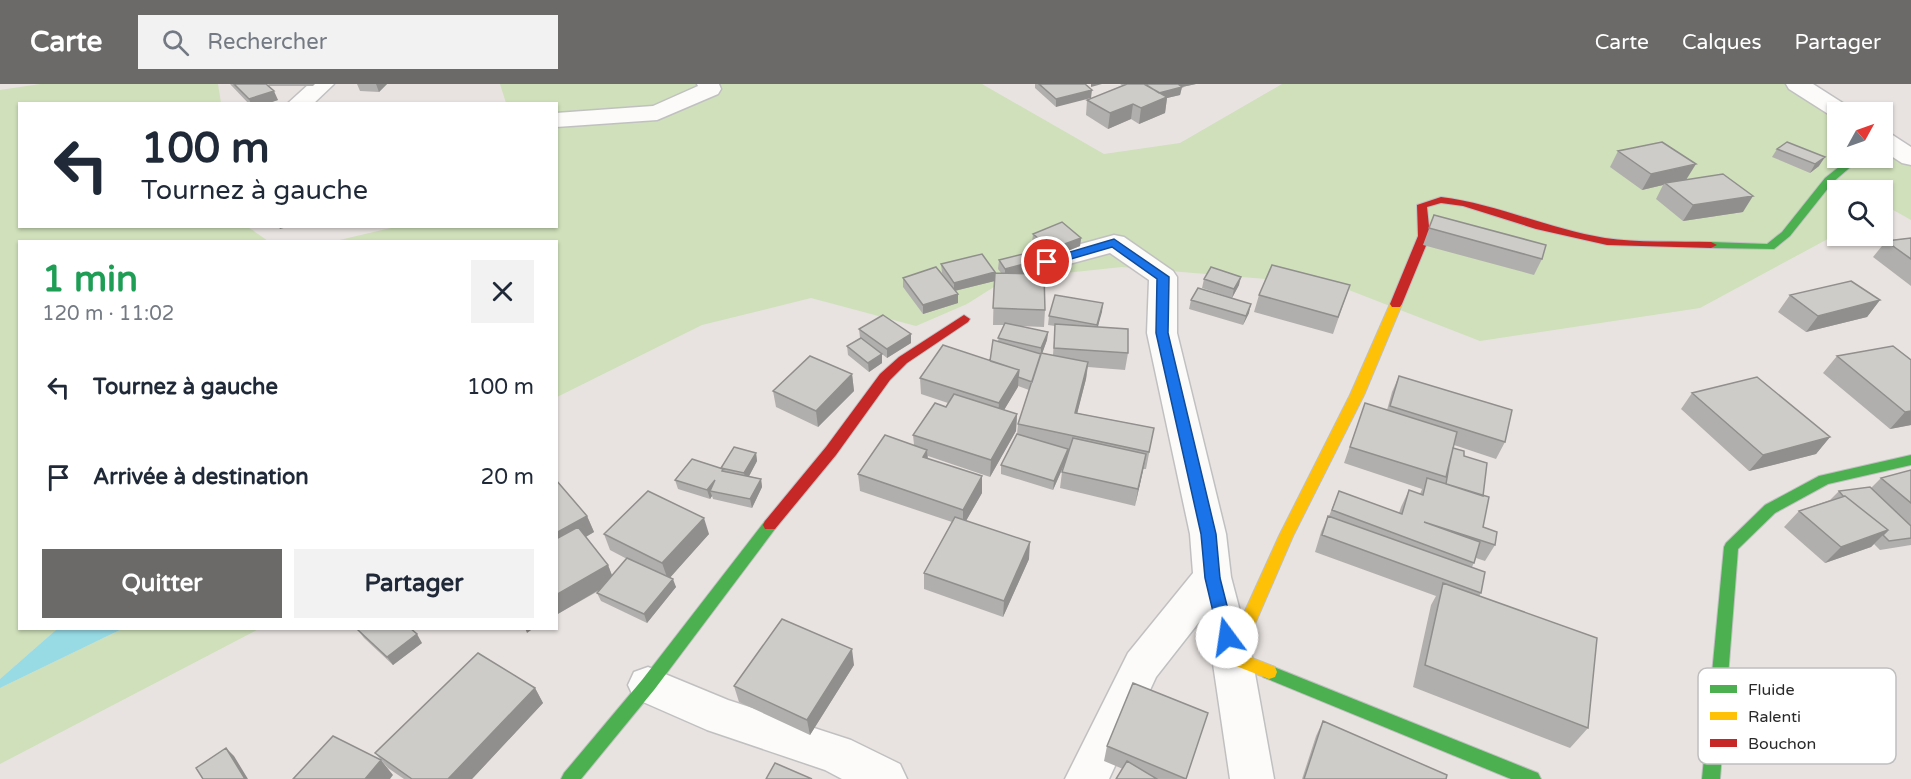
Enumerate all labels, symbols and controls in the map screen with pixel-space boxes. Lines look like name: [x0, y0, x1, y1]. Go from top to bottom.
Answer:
search box: [138, 15, 558, 69]
text: Carte: [30, 25, 102, 59]
icon: search: [159, 26, 192, 59]
text: Rechercher: [207, 29, 327, 55]
text: Carte: [1595, 30, 1649, 55]
text: Calques: [1682, 30, 1762, 55]
text: Partager: [1795, 30, 1881, 55]
north arrow: [1827, 102, 1893, 168]
map controls: [1827, 102, 1893, 246]
text: 100 m: [141, 123, 270, 174]
icon: left: [42, 126, 120, 204]
text: Tournez à gauche: [141, 174, 368, 207]
button: search: [1827, 180, 1893, 246]
pin: [1021, 236, 1072, 287]
icon: arrive: [1030, 245, 1063, 278]
text: 1 min: [42, 258, 138, 301]
button: close: [471, 260, 534, 323]
text: 120 m · 11:02: [42, 302, 174, 326]
icon: left: [42, 371, 75, 404]
text: Tournez à gauche: [93, 374, 278, 400]
text: 100 m: [467, 374, 534, 400]
icon: arrive: [42, 461, 75, 494]
text: Arrivée à destination: [93, 464, 309, 490]
text: 20 m: [480, 464, 534, 490]
button: Quitter: [42, 549, 282, 618]
button: Partager: [294, 549, 534, 618]
position arrow: [1195, 605, 1259, 669]
legend: [1698, 668, 1896, 764]
text: Fluide: [1748, 680, 1794, 700]
text: Ralenti: [1748, 707, 1801, 727]
text: Bouchon: [1748, 734, 1816, 754]

